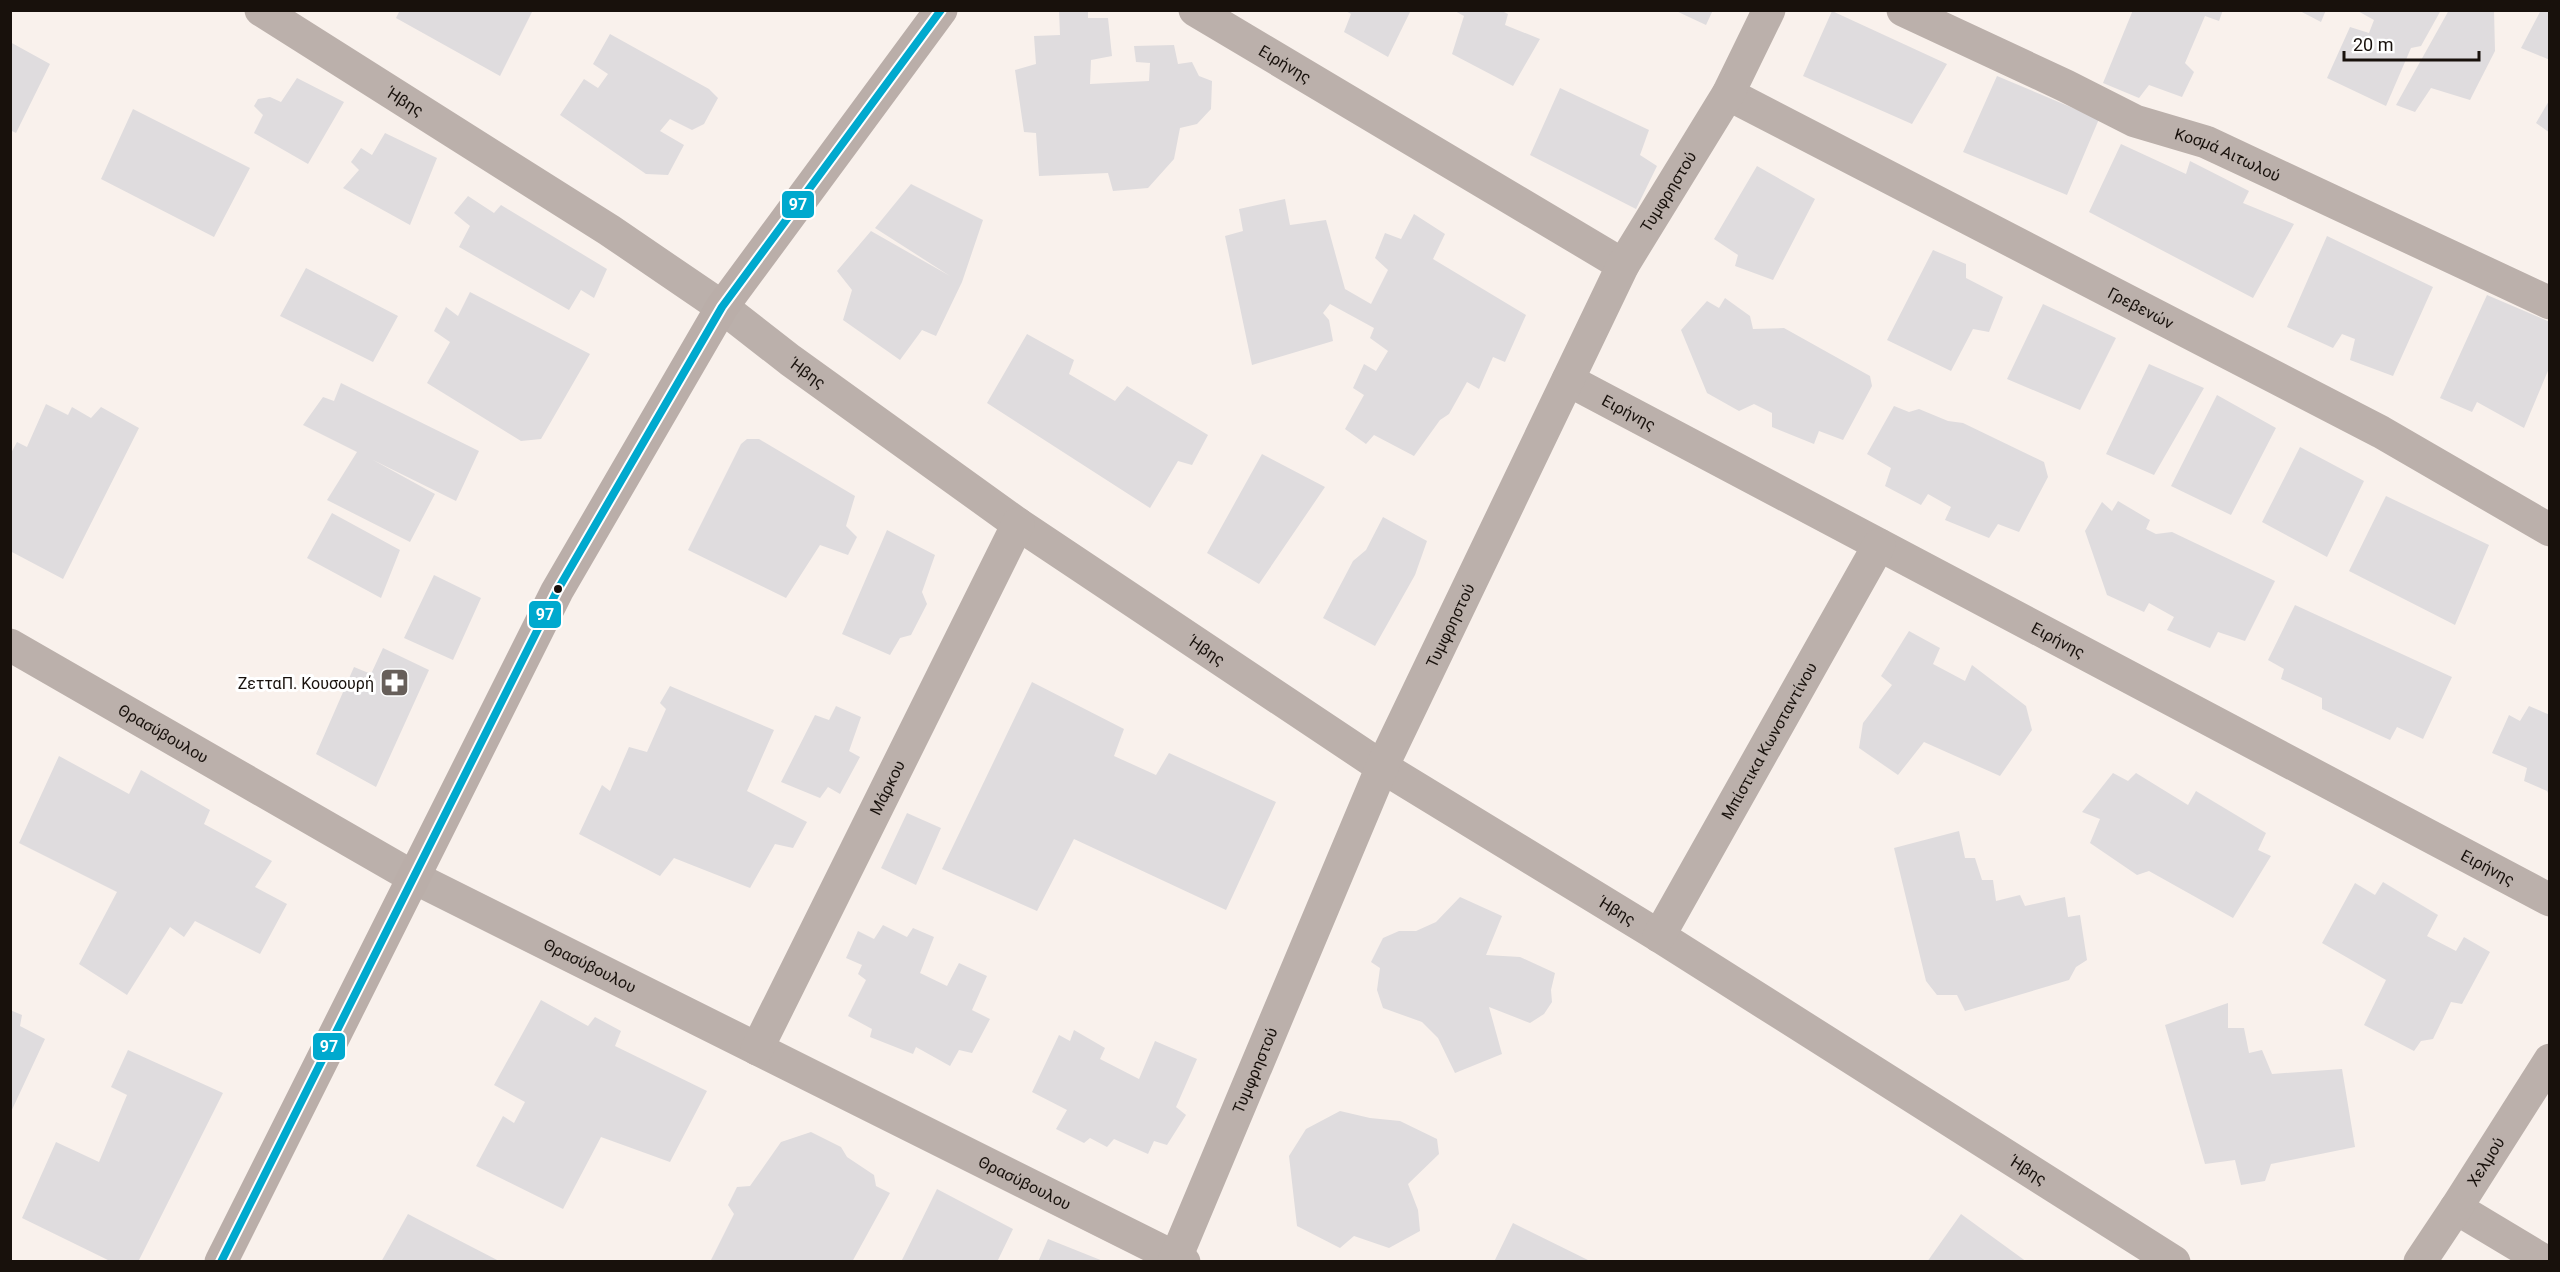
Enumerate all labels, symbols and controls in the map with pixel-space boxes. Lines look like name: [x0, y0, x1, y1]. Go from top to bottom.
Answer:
scale bar: [2344, 24, 2479, 62]
text: 20 m: [2353, 34, 2393, 55]
street label: Ειρήνης: [1255, 41, 1315, 87]
street label: Ήβης: [383, 82, 427, 120]
street label: Κοσμά Αιτωλού: [2173, 124, 2284, 185]
street label: Τυμφρηστού: [1636, 148, 1700, 235]
line badge: 97: [781, 190, 815, 219]
text: 97: [789, 195, 807, 214]
street label: Γρεβενών: [2105, 283, 2177, 333]
street label: Ήβης: [786, 353, 830, 392]
street label: Ειρήνης: [1599, 390, 1659, 434]
street label: Τυμφρηστού: [1422, 580, 1478, 671]
unlabelled marker: [552, 583, 564, 595]
line badge: 97: [528, 600, 562, 629]
text: 97: [536, 605, 554, 624]
street label: Ειρήνης: [2028, 618, 2088, 662]
street label: Ήβης: [1185, 631, 1229, 669]
street label: Mπίστικα Κωνσταντίνου: [1717, 659, 1821, 823]
pharmacy icon: ΖετταΠ. Κουσουρή: [379, 667, 411, 699]
place label: ΖετταΠ. Κουσουρή: [238, 674, 374, 693]
street label: Θρασύβουλου: [115, 700, 212, 767]
street label: Μάρκου: [865, 757, 909, 818]
street label: Ειρήνης: [2458, 845, 2518, 889]
street label: Ήβης: [1595, 892, 1639, 929]
street label: Θρασύβουλου: [541, 934, 640, 996]
street label: Τυμφρηστού: [1228, 1024, 1281, 1116]
line badge: 97: [312, 1032, 346, 1061]
text: 97: [320, 1037, 338, 1056]
street label: Χελμού: [2463, 1133, 2508, 1190]
street label: Ήβης: [2006, 1151, 2050, 1188]
street label: Θρασύβουλου: [976, 1152, 1074, 1214]

